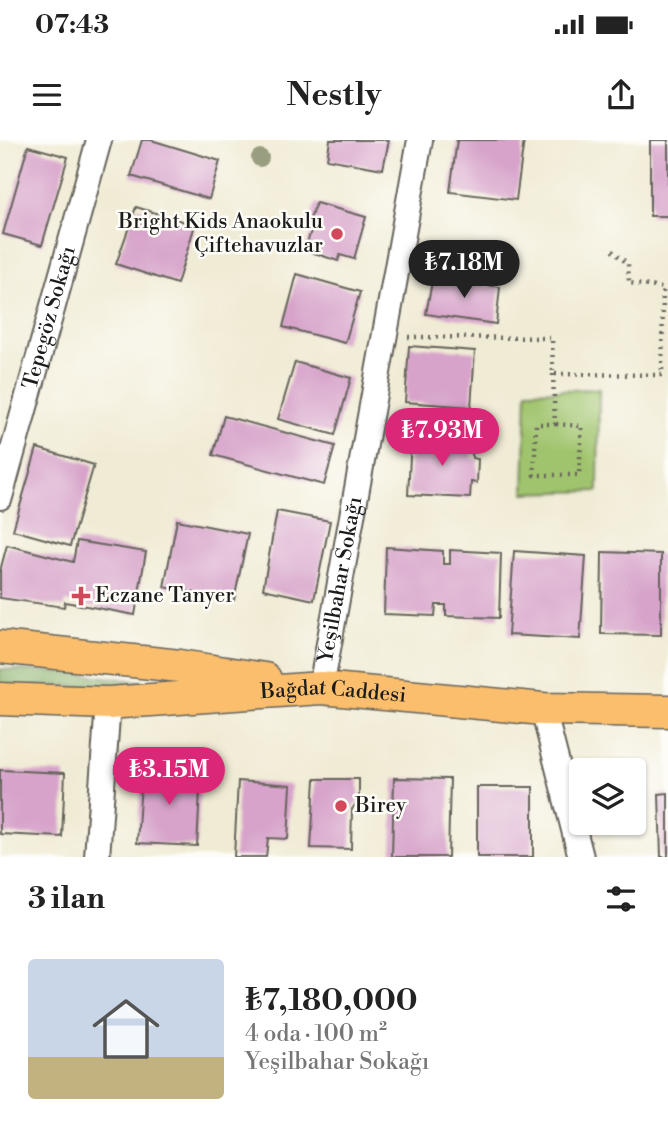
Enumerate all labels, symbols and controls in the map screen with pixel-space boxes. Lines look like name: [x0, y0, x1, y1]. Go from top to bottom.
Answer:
text: 07:43: [35, 9, 109, 41]
text: Nestly: [287, 75, 381, 115]
icon: menu: [28, 76, 66, 114]
icon: share: [602, 76, 640, 114]
place label: Bright Kids Anaokulu Çiftehavuzlar: [117, 209, 323, 259]
marker: Bright Kids Anaokulu Çiftehavuzlar: [329, 226, 345, 242]
pin: ₺7.18M: [407, 240, 521, 300]
street label: Tepegöz Sokağı: [17, 243, 82, 392]
text: ₺7.18M: [425, 249, 503, 277]
pin: ₺7.93M: [385, 408, 499, 468]
text: ₺7.93M: [401, 417, 483, 445]
street label: Yeşilbahar Sokağı: [313, 494, 368, 666]
place label: Eczane Tanyer: [95, 583, 234, 609]
marker: Eczane Tanyer: [73, 588, 89, 604]
street label: Bağdat Caddesi: [258, 675, 407, 709]
pin: ₺3.15M: [112, 748, 226, 807]
text: ₺3.15M: [129, 756, 209, 784]
map controls: [569, 758, 646, 835]
button: layers: [569, 758, 646, 835]
place label: Birey: [354, 793, 407, 819]
marker: Birey: [333, 798, 349, 814]
text: 3 ilan: [28, 880, 105, 918]
icon: filters: [602, 880, 640, 918]
text: ₺7,180,000: [245, 982, 418, 1020]
icon: home: [84, 987, 168, 1071]
text: 4 oda · 100 m²: [245, 1020, 387, 1048]
text: Yeşilbahar Sokağı: [245, 1048, 429, 1076]

